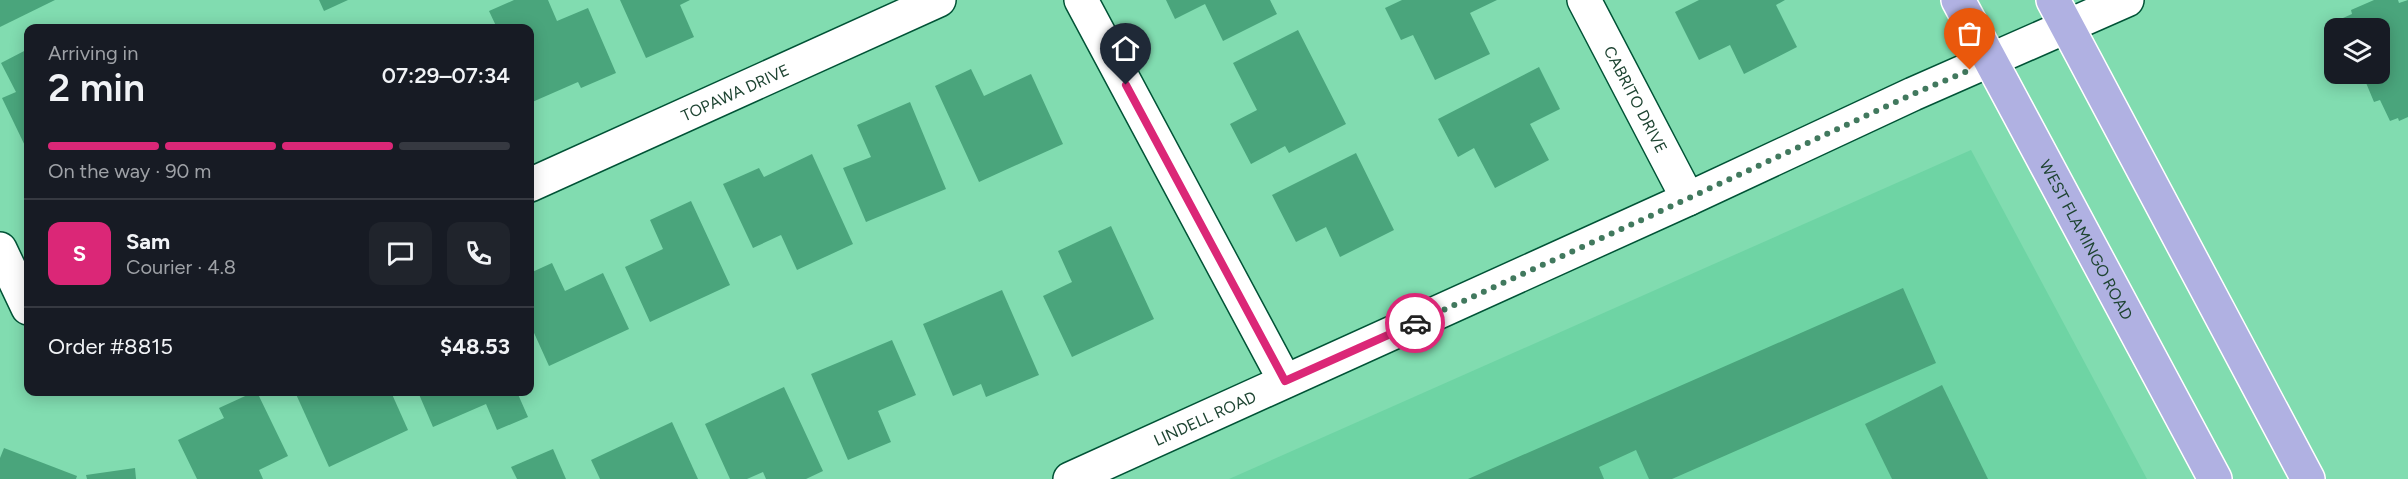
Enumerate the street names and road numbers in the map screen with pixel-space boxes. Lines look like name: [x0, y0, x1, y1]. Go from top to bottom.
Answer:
street label: CABRITO DRIVE: [1600, 43, 1672, 156]
street label: TOPAWA DRIVE: [678, 60, 792, 125]
street label: WEST FLAMINGO ROAD: [2036, 157, 2137, 323]
street label: LINDELL ROAD: [1151, 386, 1259, 449]

